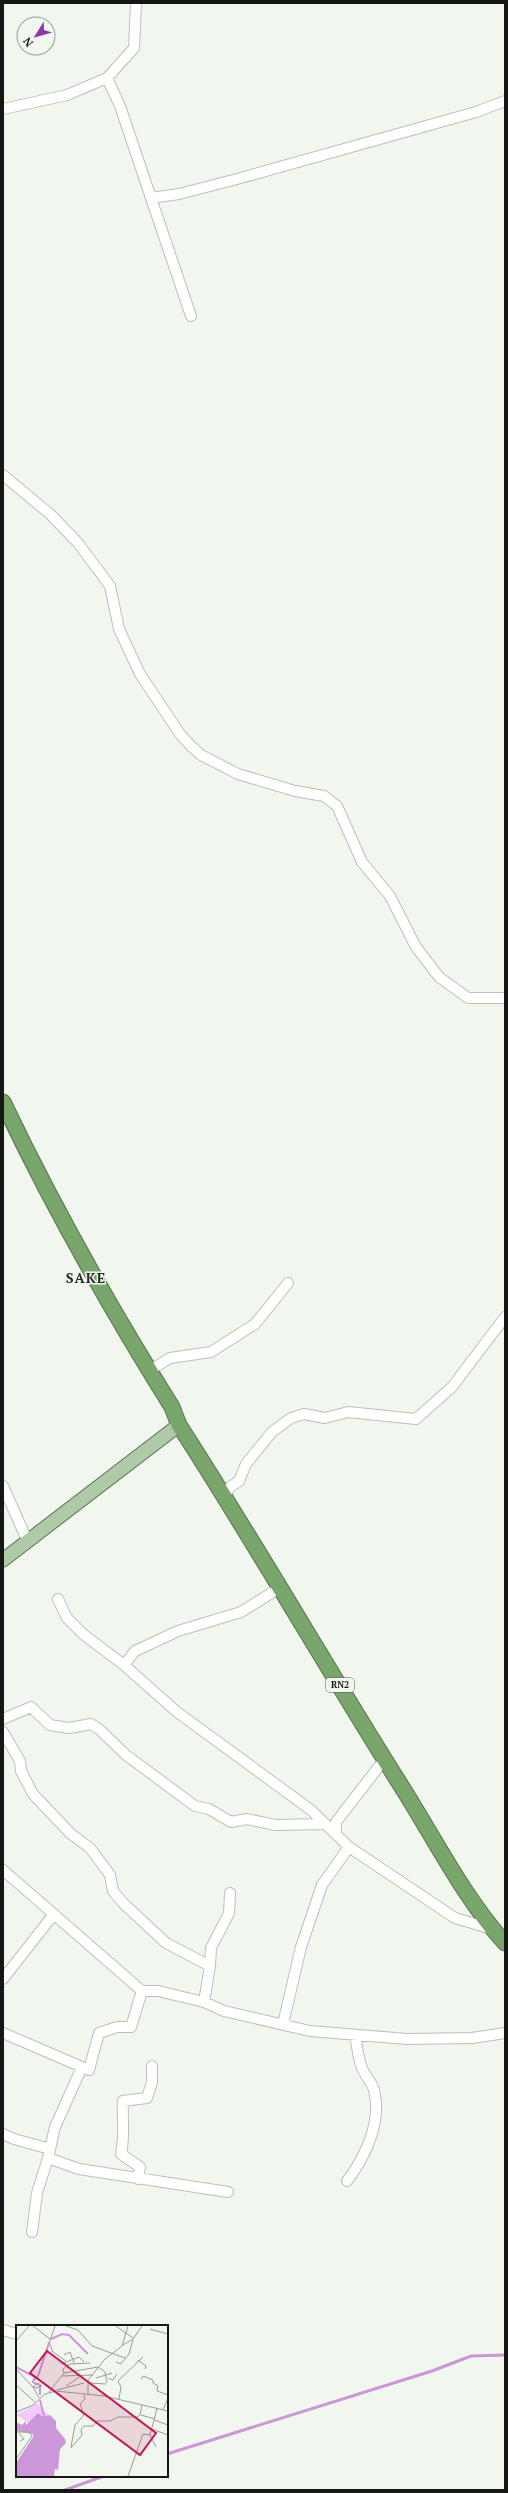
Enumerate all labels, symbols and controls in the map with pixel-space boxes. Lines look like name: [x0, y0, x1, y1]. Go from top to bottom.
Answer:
north arrow: [16, 16, 56, 56]
text: N: [20, 34, 36, 50]
district label: SAKE: [66, 1268, 106, 1287]
road number: RN2: [326, 1678, 354, 1692]
inset map: [16, 2325, 168, 2477]

